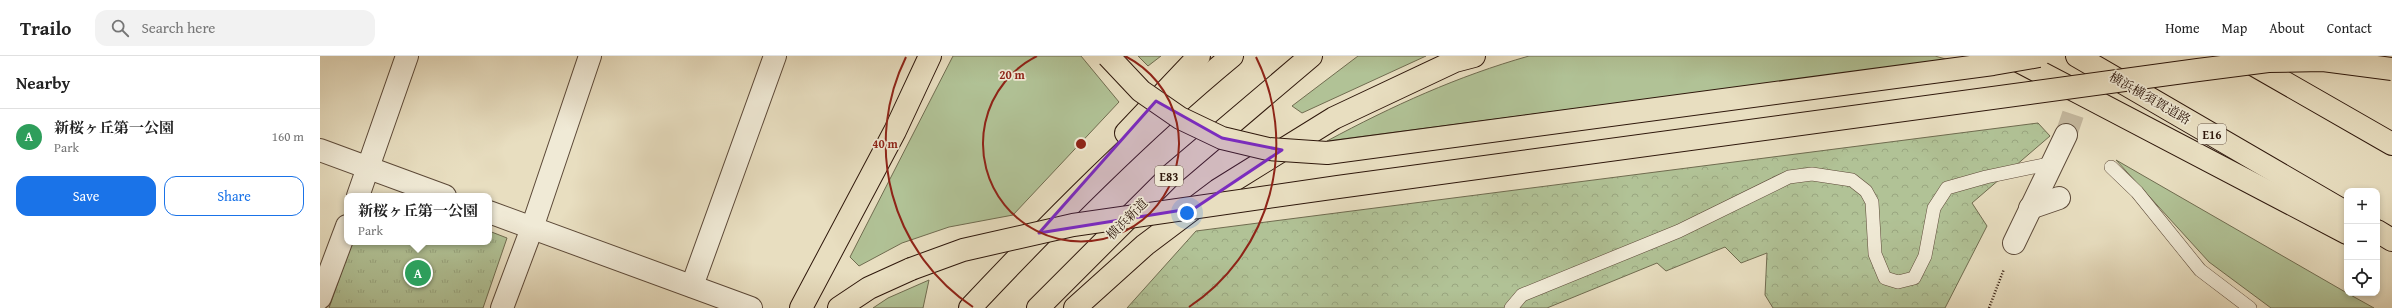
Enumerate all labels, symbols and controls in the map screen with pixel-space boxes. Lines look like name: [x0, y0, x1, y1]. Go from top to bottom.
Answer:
search box: [95, 10, 375, 46]
text: Trailo: [20, 14, 71, 42]
icon: search: [109, 17, 131, 39]
text: Search here: [141, 17, 215, 38]
text: Home: [2165, 18, 2200, 38]
text: Map: [2222, 18, 2247, 38]
text: About: [2269, 18, 2305, 38]
text: Contact: [2327, 18, 2372, 38]
text: 20 m: [999, 66, 1025, 83]
street label: 横浜横須賀道路: [2106, 67, 2194, 129]
text: Nearby: [16, 70, 70, 95]
text: 新桜ヶ丘第一公園: [54, 117, 174, 138]
road number: E16: [2198, 124, 2226, 144]
text: A: [25, 127, 33, 146]
text: 160 m: [272, 127, 304, 146]
text: 40 m: [872, 135, 898, 152]
centre of rings: [1074, 137, 1088, 151]
text: Park: [54, 138, 79, 157]
road number: E83: [1155, 166, 1183, 186]
button: Save: [16, 176, 156, 216]
button: Share: [164, 176, 304, 216]
map controls: [2344, 188, 2380, 296]
button: +: [2344, 188, 2380, 224]
popup: [344, 193, 492, 245]
street label: 横浜新道: [1102, 194, 1152, 244]
text: 新桜ヶ丘第一公園: [358, 200, 478, 221]
your location: [1177, 203, 1197, 223]
text: Park: [358, 221, 383, 240]
button: −: [2344, 224, 2380, 260]
pin: A: [405, 258, 431, 288]
button: locate: [2344, 260, 2380, 296]

